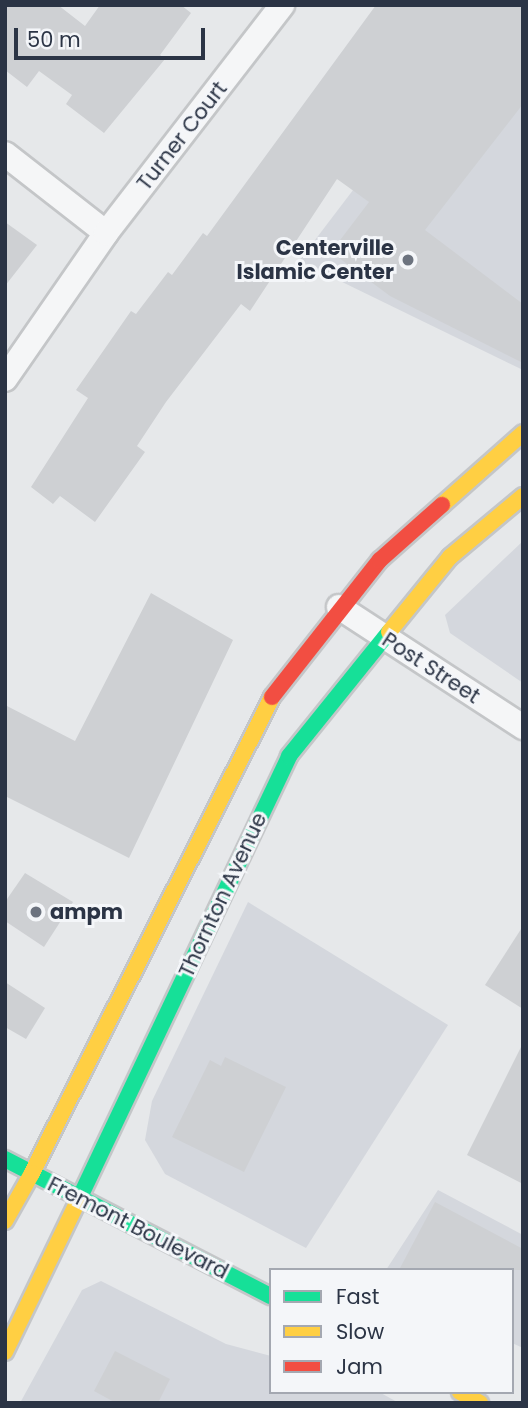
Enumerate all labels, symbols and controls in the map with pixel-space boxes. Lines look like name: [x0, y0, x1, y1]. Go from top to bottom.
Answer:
scale bar: [18, 14, 208, 58]
text: 50 m: [27, 25, 81, 54]
street label: Turner Court: [132, 77, 232, 195]
place label: Centerville Islamic Center: [237, 235, 394, 285]
marker: Centerville Islamic Center: [400, 252, 416, 268]
street label: Post Street: [377, 627, 485, 709]
street label: Thornton Avenue: [174, 809, 272, 981]
place label: ampm: [50, 899, 123, 925]
marker: ampm: [28, 904, 44, 920]
street label: Fremont Boulevard: [44, 1172, 232, 1284]
legend: [269, 1268, 514, 1394]
text: Fast: [336, 1282, 379, 1311]
text: Slow: [336, 1317, 384, 1346]
text: Jam: [336, 1352, 383, 1381]

